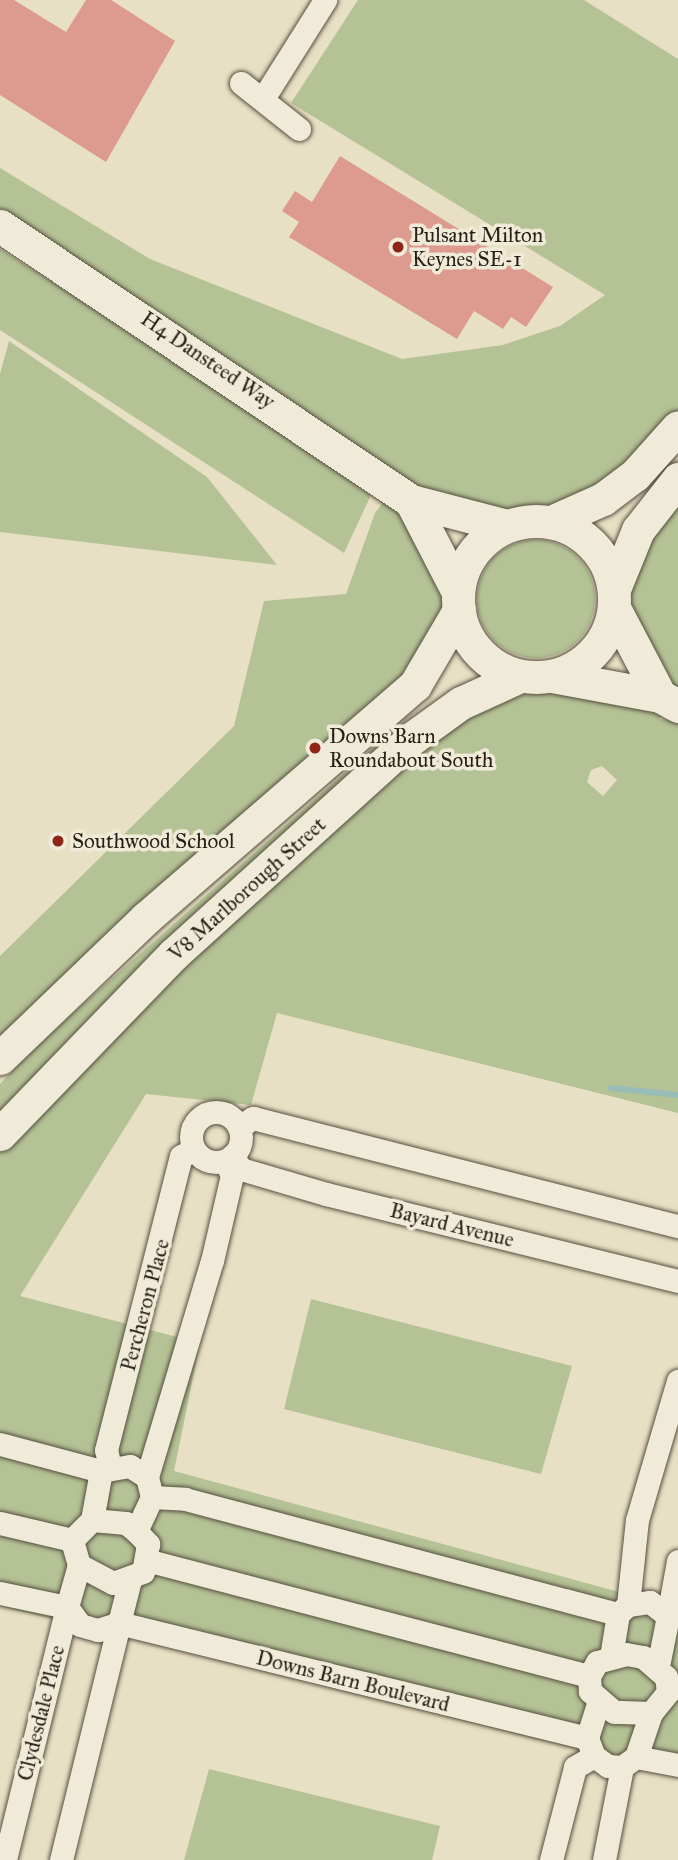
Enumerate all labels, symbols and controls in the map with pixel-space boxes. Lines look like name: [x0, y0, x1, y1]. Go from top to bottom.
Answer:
place label: Pulsant Milton Keynes SE-1: [412, 222, 543, 272]
marker: Pulsant Milton Keynes SE-1: [390, 239, 406, 255]
street label: H4 Dansteed Way: [136, 306, 280, 414]
place label: Downs Barn Roundabout South: [329, 723, 493, 773]
marker: Downs Barn Roundabout South: [307, 740, 323, 756]
street label: V8 Marlborough Street: [163, 812, 331, 966]
place label: Southwood School: [72, 828, 235, 854]
marker: Southwood School: [50, 833, 66, 849]
street label: Bayard Avenue: [387, 1197, 517, 1253]
street label: Percheron Place: [115, 1236, 175, 1374]
street label: Clydesdale Place: [12, 1643, 70, 1783]
street label: Downs Barn Boulevard: [254, 1645, 452, 1717]

